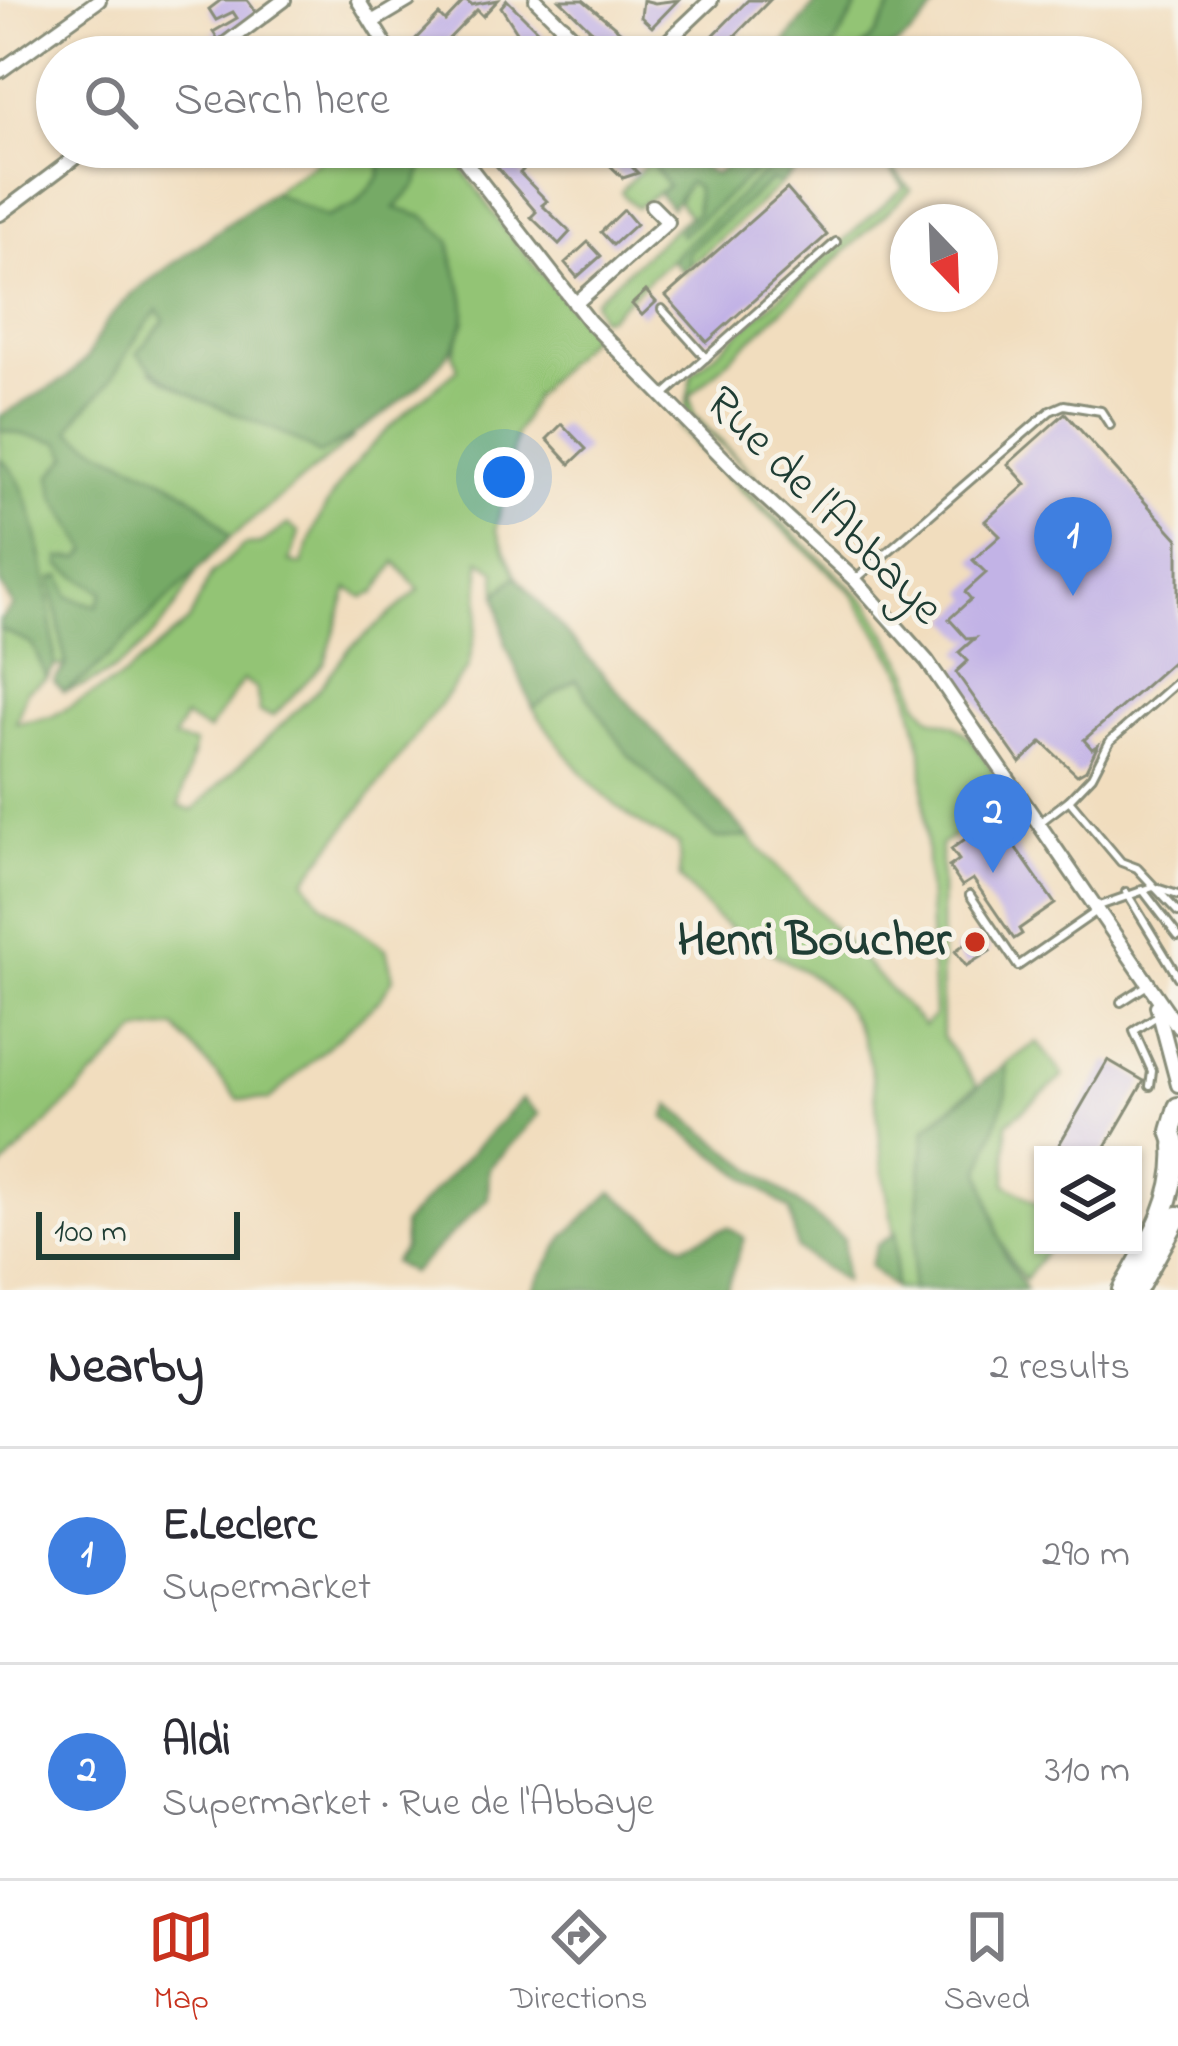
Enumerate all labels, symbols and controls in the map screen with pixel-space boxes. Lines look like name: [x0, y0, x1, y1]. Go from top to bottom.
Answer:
search box: [36, 36, 1142, 168]
icon: search: [78, 69, 144, 135]
text: Search here: [174, 69, 390, 135]
north arrow: [890, 204, 998, 312]
street label: Rue de l'Abbaye: [687, 371, 959, 643]
your location: [474, 447, 534, 507]
pin: 1: [1034, 497, 1112, 596]
pin: 2: [954, 774, 1032, 873]
place label: Henri Boucher: [677, 907, 952, 977]
marker: Henri Boucher: [962, 929, 988, 955]
map controls: [1034, 1146, 1142, 1254]
button: layers: [1034, 1146, 1142, 1254]
scale bar: [36, 1206, 240, 1259]
text: 100 m: [54, 1209, 127, 1257]
text: Nearby: [48, 1331, 204, 1406]
text: 2 results: [990, 1340, 1130, 1397]
text: E.Leclerc: [162, 1494, 317, 1560]
text: 1: [81, 1527, 93, 1584]
text: 290 m: [1042, 1527, 1130, 1584]
text: Supermarket: [162, 1560, 371, 1617]
text: Aldi: [162, 1710, 231, 1776]
text: 2: [77, 1743, 97, 1800]
text: 310 m: [1045, 1743, 1130, 1800]
text: Supermarket · Rue de l'Abbaye: [162, 1776, 654, 1833]
tab: Map: [148, 1904, 214, 2024]
tab: Directions: [510, 1904, 647, 2024]
tab: Saved: [944, 1904, 1030, 2024]

